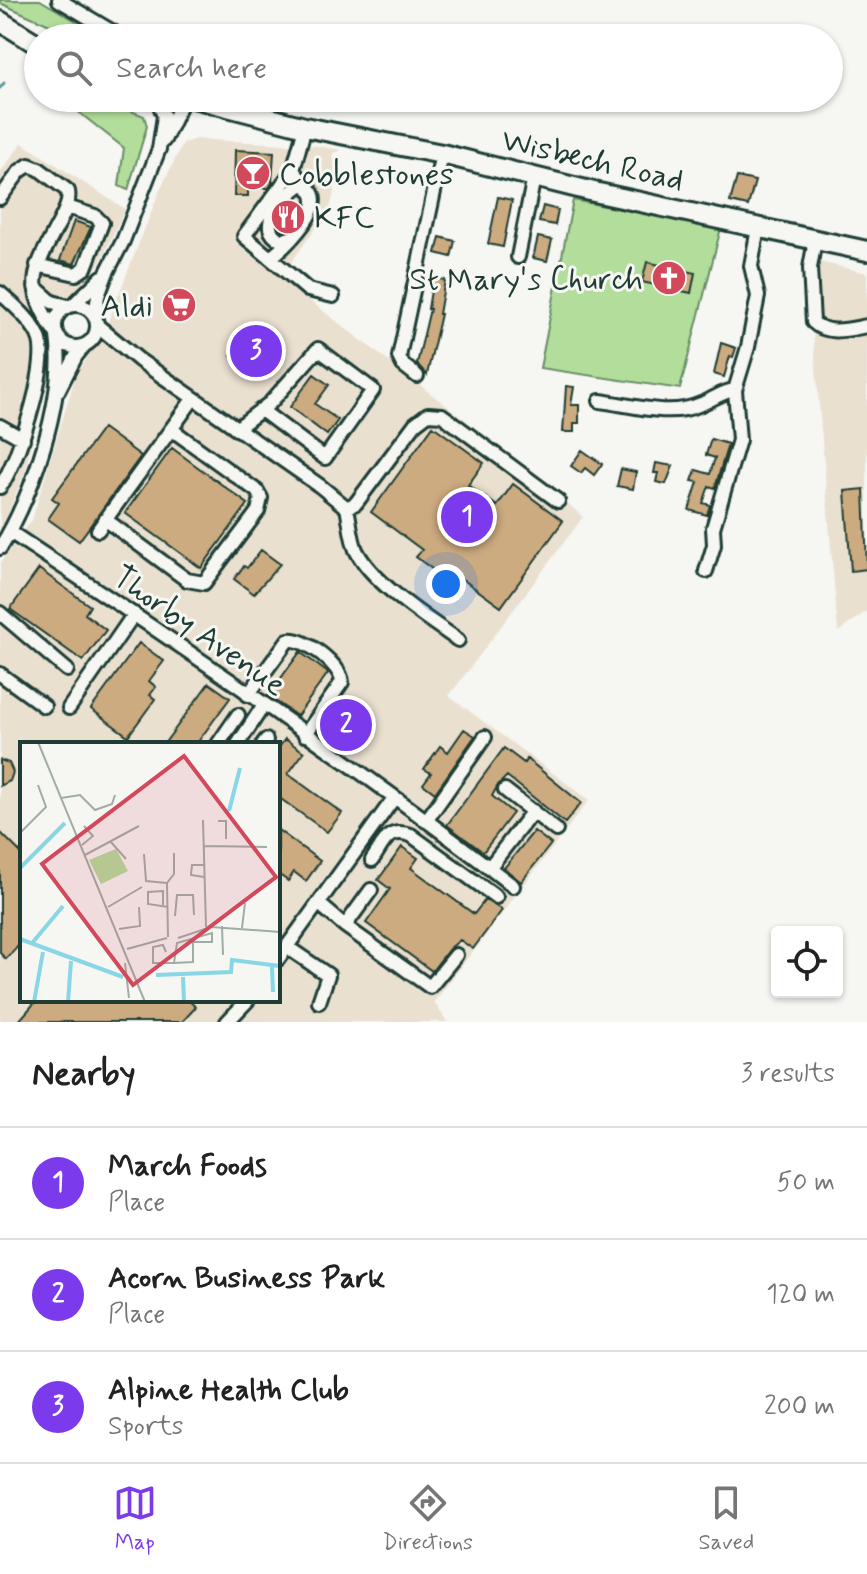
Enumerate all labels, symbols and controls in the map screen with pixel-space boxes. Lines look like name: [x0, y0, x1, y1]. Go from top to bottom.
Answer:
search box: [24, 24, 843, 112]
icon: search: [52, 46, 96, 90]
text: Search here: [116, 49, 267, 88]
street label: Wisbech Road: [497, 120, 688, 202]
bar icon: Cobblestones: [234, 154, 272, 192]
place label: Cobblestones: [279, 154, 454, 196]
restaurant icon: KFC: [269, 198, 307, 236]
place label: KFC: [314, 198, 374, 240]
place label: St Mary's Church: [409, 259, 643, 301]
church icon: St Mary's Church: [650, 259, 688, 297]
place label: Aldi: [101, 286, 153, 328]
supermarket icon: Aldi: [160, 286, 198, 324]
pin: 3: [230, 321, 282, 381]
pin: 1: [441, 487, 493, 547]
street label: Thorby Avenue: [104, 556, 294, 707]
your location: [426, 564, 466, 604]
pin: 2: [320, 695, 372, 755]
inset map: [20, 742, 280, 1002]
map controls: [771, 926, 843, 998]
button: locate: [771, 926, 843, 998]
text: Nearby: [32, 1052, 136, 1097]
text: 3 results: [741, 1057, 835, 1091]
text: March Foods: [108, 1147, 267, 1186]
text: 1: [52, 1166, 64, 1200]
text: 50 m: [777, 1166, 835, 1200]
text: Place: [108, 1186, 165, 1220]
text: Acorn Business Park: [108, 1259, 385, 1298]
text: 2: [52, 1278, 64, 1312]
text: 120 m: [766, 1278, 835, 1312]
text: Place: [108, 1298, 165, 1332]
text: Alpine Health Club: [108, 1371, 349, 1410]
text: 3: [52, 1390, 64, 1424]
text: 200 m: [764, 1390, 835, 1424]
text: Sports: [108, 1410, 183, 1444]
tab: Map: [113, 1481, 157, 1557]
tab: Directions: [382, 1481, 473, 1557]
tab: Saved: [699, 1481, 754, 1557]

